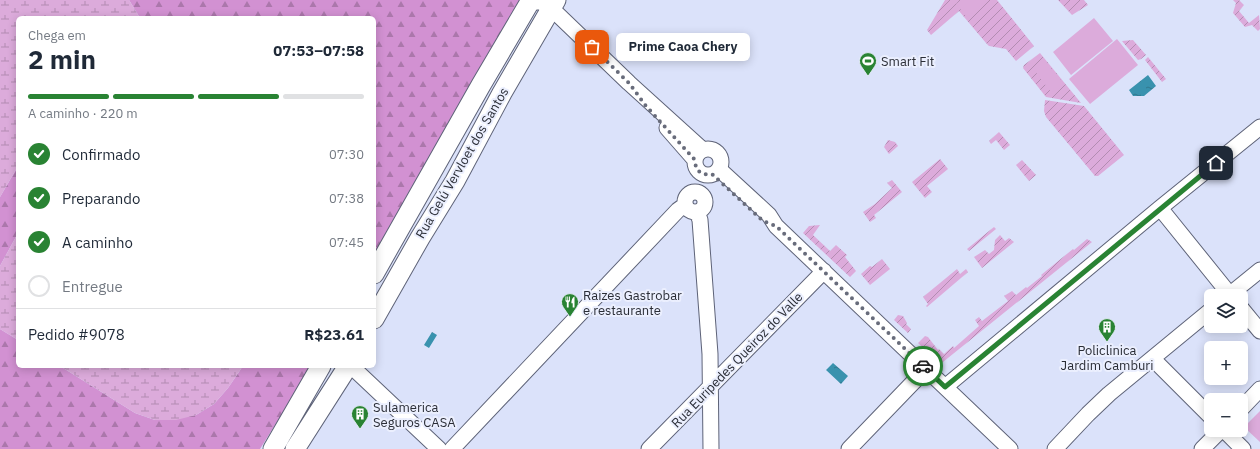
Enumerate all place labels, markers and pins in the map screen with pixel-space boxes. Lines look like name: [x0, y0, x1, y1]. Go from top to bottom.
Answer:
pin: [575, 30, 609, 64]
callout: Prime Caoa Chery: [616, 33, 750, 61]
sports icon: Smart Fit: [858, 51, 878, 76]
place label: Smart Fit: [881, 53, 934, 70]
pin: [1199, 146, 1233, 180]
place label: Raizes Gastrobar e restaurante: [583, 287, 682, 319]
restaurant icon: Raizes Gastrobar e restaurante: [560, 292, 580, 317]
building icon: Policlinica Jardim Camburi: [1097, 317, 1117, 342]
place label: Policlinica Jardim Camburi: [1061, 342, 1153, 374]
place label: Sulamerica Seguros CASA: [373, 399, 456, 431]
building icon: Sulamerica Seguros CASA: [350, 404, 370, 429]

